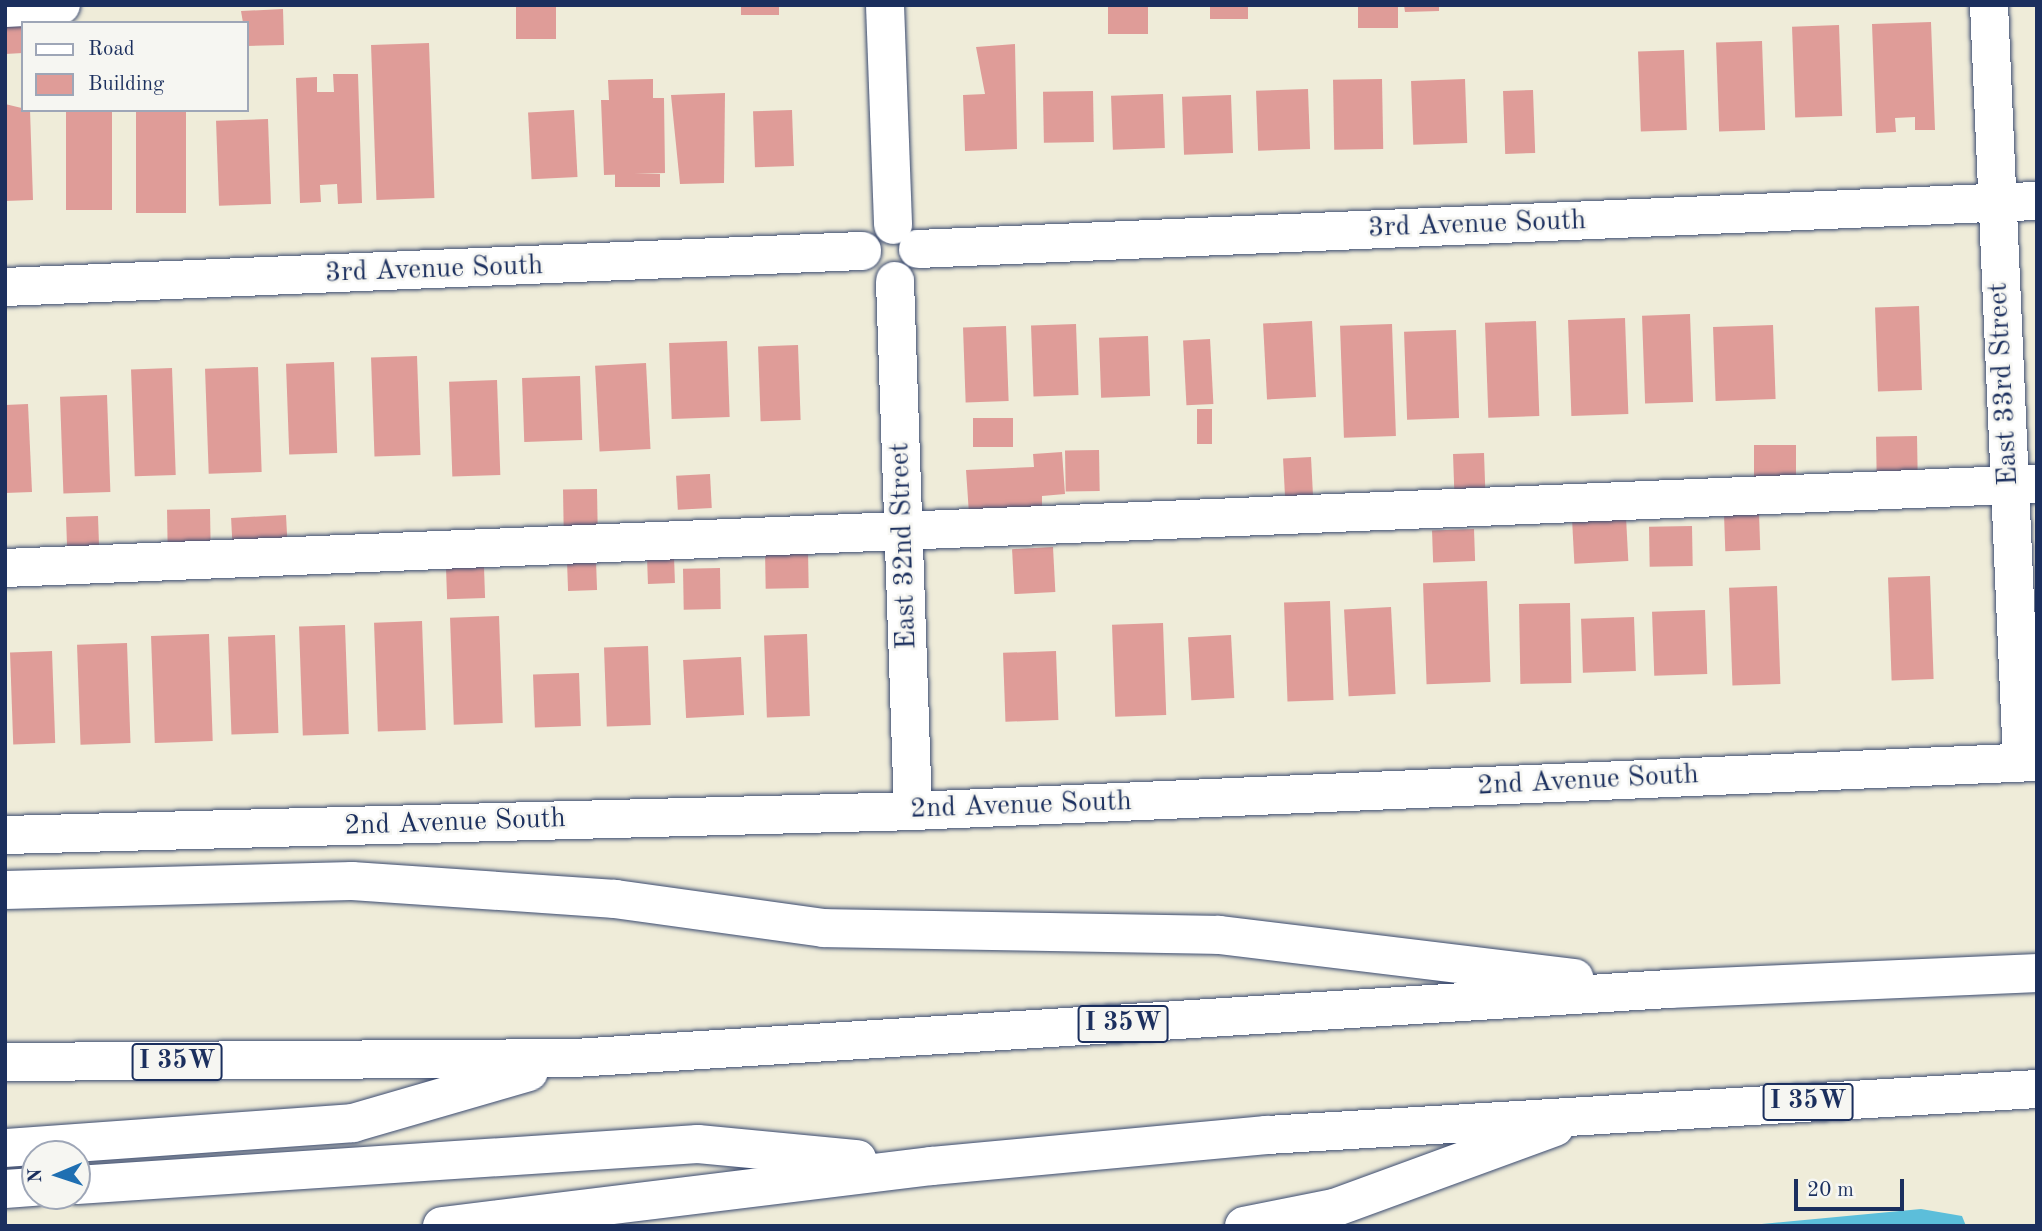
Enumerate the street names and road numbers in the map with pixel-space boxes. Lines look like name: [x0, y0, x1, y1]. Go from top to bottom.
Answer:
street label: 3rd Avenue South: [1367, 204, 1587, 246]
street label: 3rd Avenue South: [324, 249, 544, 291]
street label: East 33rd Street: [1982, 281, 2026, 487]
street label: East 32nd Street: [884, 442, 924, 650]
street label: 2nd Avenue South: [1476, 758, 1700, 804]
street label: 2nd Avenue South: [910, 785, 1132, 827]
street label: 2nd Avenue South: [344, 802, 566, 844]
road number: I 35W: [1078, 1001, 1168, 1046]
road number: I 35W: [132, 1040, 222, 1084]
road number: I 35W: [1762, 1079, 1854, 1124]

